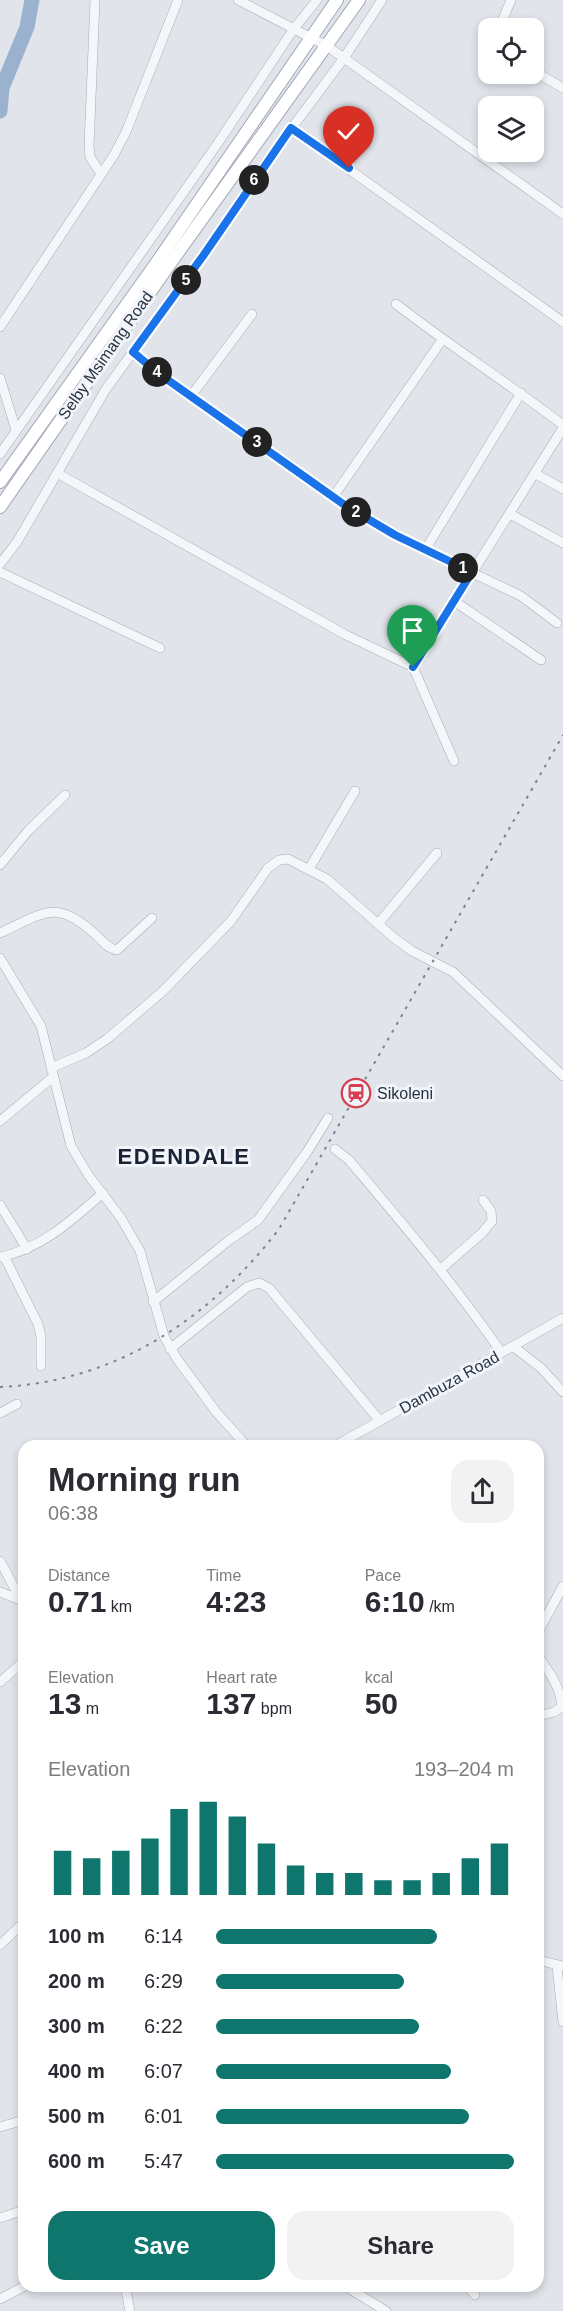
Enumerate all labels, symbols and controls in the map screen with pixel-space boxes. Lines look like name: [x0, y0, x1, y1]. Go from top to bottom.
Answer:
map controls: [478, 18, 544, 162]
button: locate: [478, 18, 544, 84]
button: layers: [478, 96, 544, 162]
pin: [323, 106, 374, 168]
icon: check: [332, 115, 365, 148]
pin: 6: [239, 165, 269, 195]
text: 6: [250, 171, 258, 188]
pin: 5: [171, 265, 201, 295]
text: 5: [182, 271, 190, 288]
street label: Selby Msimang Road: [55, 288, 156, 422]
pin: 4: [142, 357, 172, 387]
text: 4: [153, 363, 161, 380]
pin: 3: [242, 427, 272, 457]
text: 3: [253, 433, 261, 450]
pin: 2: [341, 497, 371, 527]
text: 2: [352, 503, 360, 520]
pin: 1: [448, 553, 478, 583]
text: 1: [459, 559, 467, 576]
pin: [387, 605, 438, 667]
icon: arrive: [396, 614, 429, 647]
station icon: Sikoleni: [340, 1077, 372, 1109]
place label: Sikoleni: [377, 1085, 433, 1102]
district label: EDENDALE: [117, 1144, 251, 1169]
street label: Dambuza Road: [397, 1348, 502, 1417]
button: share: [451, 1460, 514, 1523]
text: Morning run: [48, 1461, 240, 1498]
text: 06:38: [48, 1502, 98, 1524]
text: Distance: [48, 1567, 110, 1584]
text: Time: [206, 1567, 241, 1584]
text: Pace: [365, 1567, 401, 1584]
text: 0.71: [48, 1585, 106, 1618]
text: 4:23: [206, 1585, 266, 1618]
text: 6:10: [365, 1585, 425, 1618]
text: km: [106, 1598, 132, 1615]
text: /km: [425, 1598, 455, 1615]
text: Elevation: [48, 1669, 114, 1686]
text: Heart rate: [206, 1669, 277, 1686]
text: kcal: [365, 1669, 393, 1686]
text: 13: [48, 1687, 81, 1720]
text: 137: [206, 1687, 256, 1720]
text: 50: [365, 1687, 398, 1720]
text: m: [81, 1700, 99, 1717]
text: bpm: [256, 1700, 292, 1717]
text: Elevation: [48, 1758, 130, 1780]
text: 193–204 m: [414, 1758, 514, 1780]
text: 100 m: [48, 1925, 105, 1947]
text: 6:14: [144, 1925, 183, 1947]
text: 200 m: [48, 1970, 105, 1992]
text: 6:29: [144, 1970, 183, 1992]
text: 300 m: [48, 2015, 105, 2037]
text: 6:22: [144, 2015, 183, 2037]
text: 400 m: [48, 2060, 105, 2082]
text: 6:07: [144, 2060, 183, 2082]
text: 500 m: [48, 2105, 105, 2127]
text: 6:01: [144, 2105, 183, 2127]
text: 600 m: [48, 2150, 105, 2172]
text: 5:47: [144, 2150, 183, 2172]
button: Save: [48, 2211, 275, 2280]
button: Share: [287, 2211, 514, 2280]

